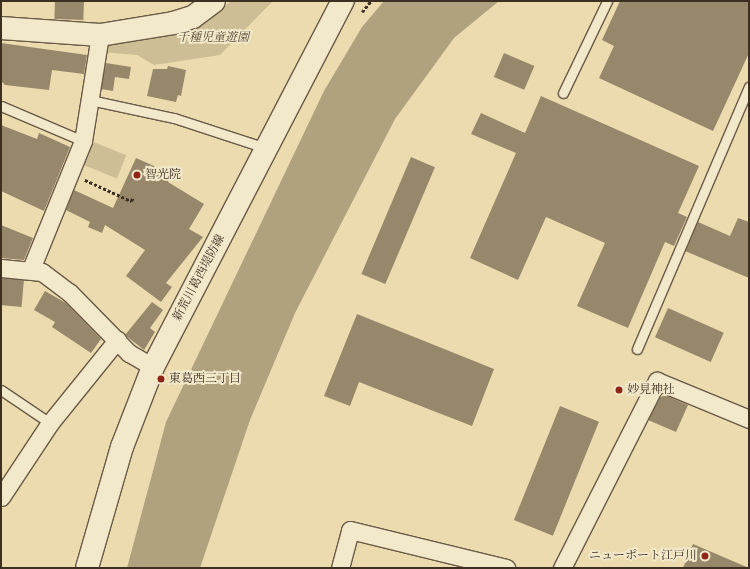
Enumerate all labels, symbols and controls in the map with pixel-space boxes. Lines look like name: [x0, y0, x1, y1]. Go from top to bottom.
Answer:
park label: 千種児童遊園: [177, 31, 249, 45]
place label: 智光院: [145, 168, 181, 182]
marker: 智光院: [132, 170, 142, 180]
street label: 新荒川葛西堤防線: [170, 232, 228, 324]
place label: 東葛西三丁目: [169, 372, 241, 386]
marker: 東葛西三丁目: [156, 374, 166, 384]
place label: 妙見神社: [627, 383, 675, 397]
marker: 妙見神社: [614, 385, 624, 395]
place label: ニューポート江戸川: [589, 549, 697, 563]
marker: ニューポート江戸川: [700, 551, 710, 561]

